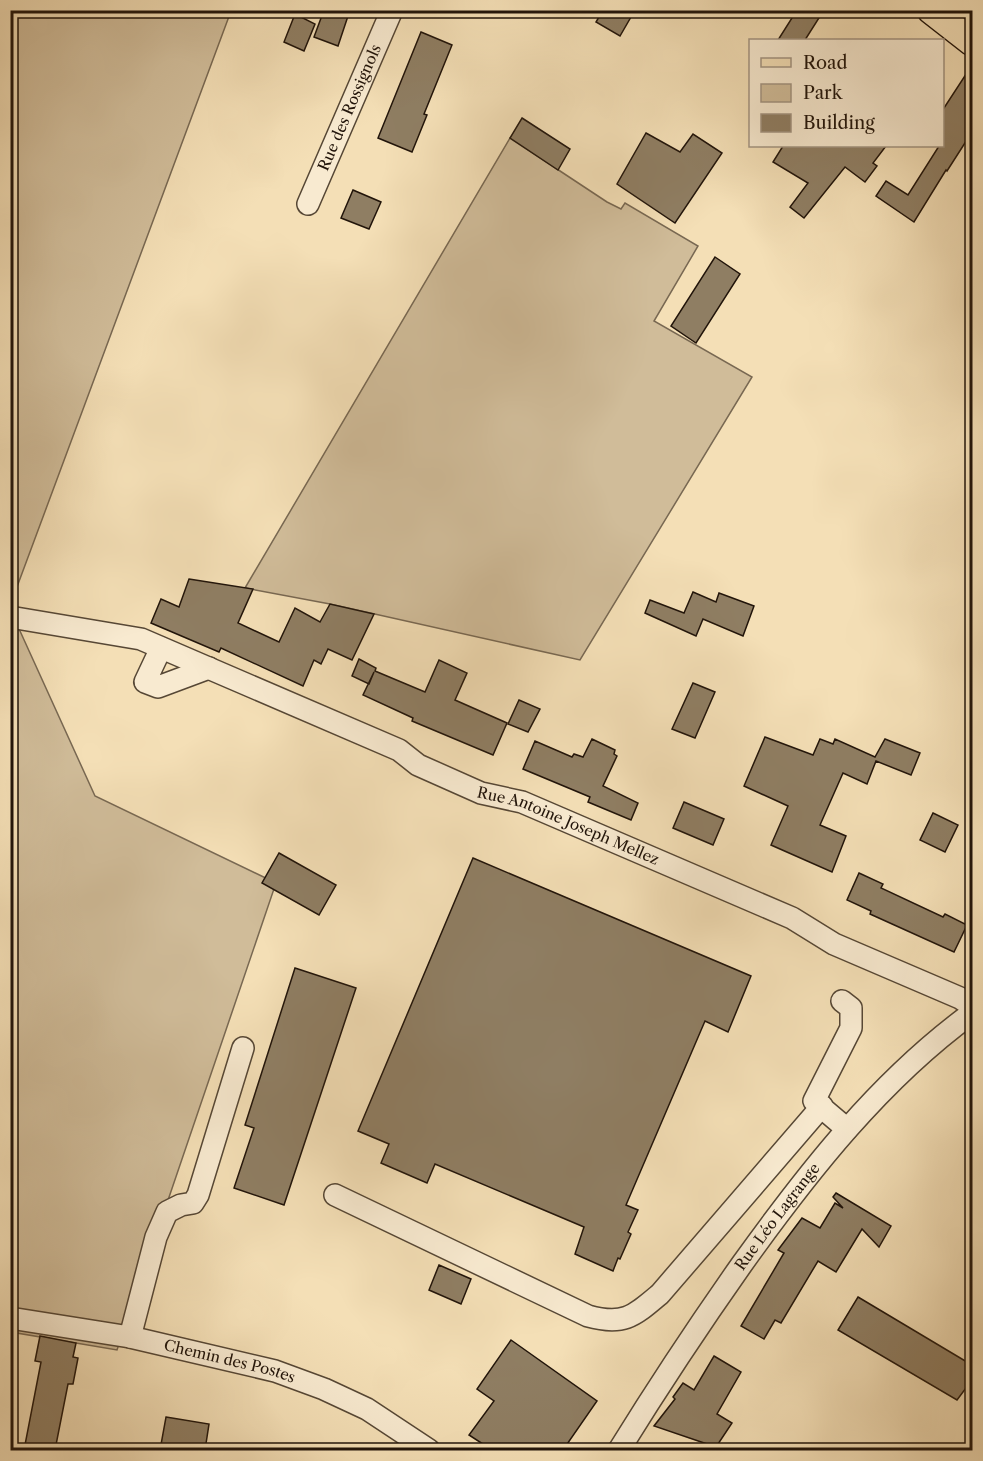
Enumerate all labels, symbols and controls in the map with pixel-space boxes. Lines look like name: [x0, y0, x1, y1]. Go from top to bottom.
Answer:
legend: [749, 39, 944, 147]
street label: Rue des Rossignols: [314, 41, 385, 174]
text: Road: [803, 52, 848, 74]
text: Park: [803, 82, 844, 104]
text: Building: [803, 112, 875, 134]
street label: Rue Antoine Joseph Mellez: [475, 782, 662, 869]
street label: Rue Léo Lagrange: [730, 1159, 824, 1274]
street label: Chemin des Postes: [162, 1335, 298, 1387]

